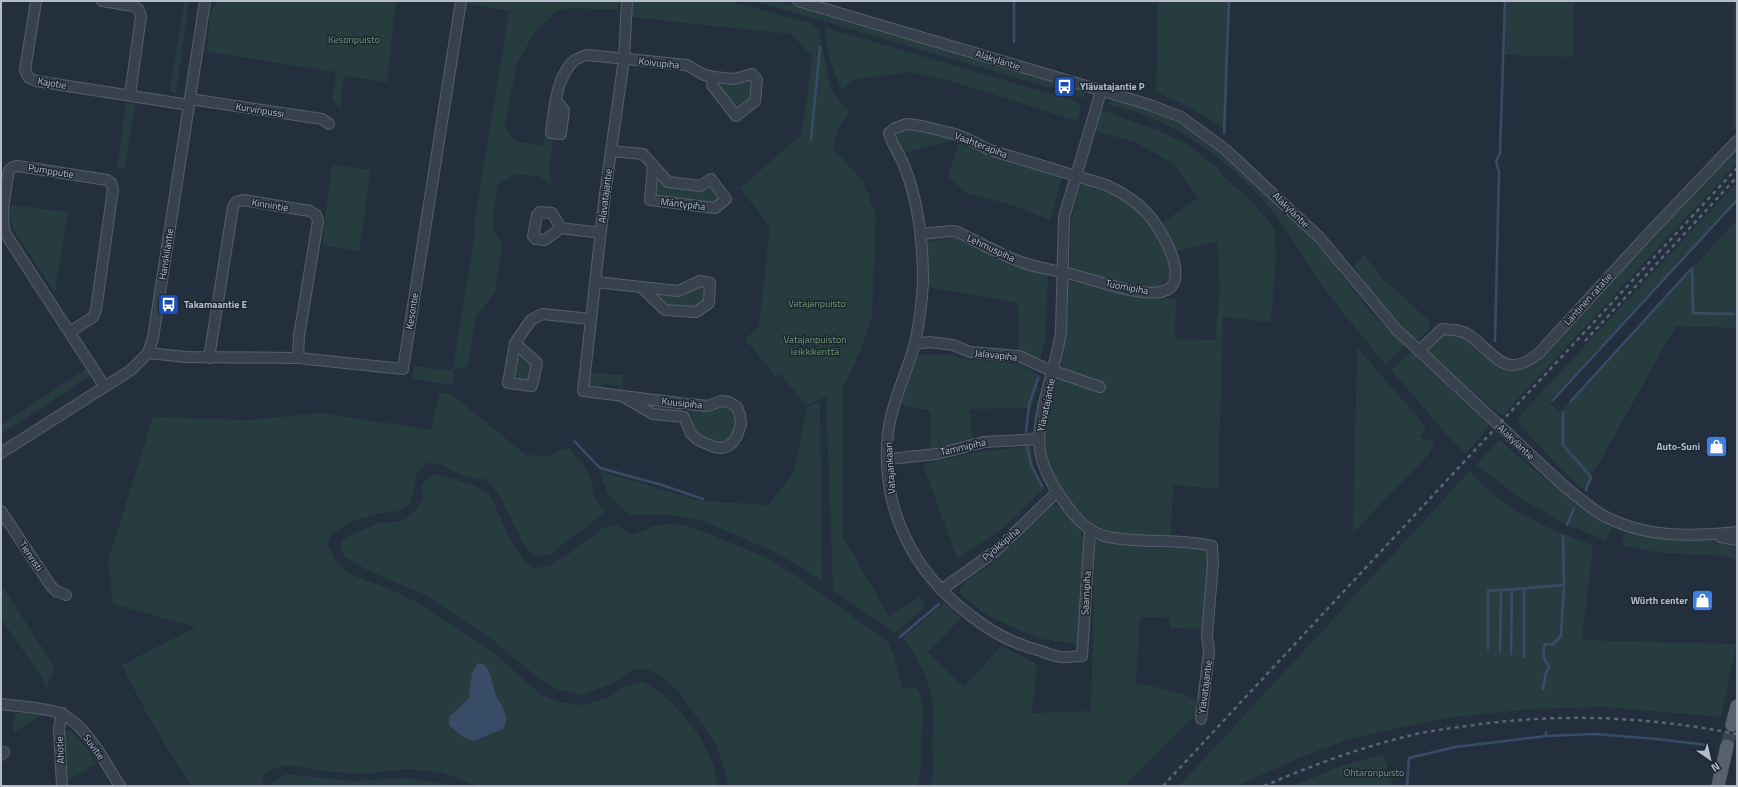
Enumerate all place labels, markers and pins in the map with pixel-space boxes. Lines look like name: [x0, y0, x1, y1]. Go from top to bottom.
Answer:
bus stop icon: Ylävatajantie P: [1051, 73, 1077, 99]
place label: Ylävatajantie P: [1080, 79, 1145, 94]
bus stop icon: Takamaantie E: [155, 291, 181, 317]
place label: Takamaantie E: [184, 297, 248, 312]
shop icon: Auto-Suni: [1703, 433, 1729, 459]
place label: Auto-Suni: [1657, 439, 1700, 454]
shop icon: Würth center: [1690, 587, 1716, 613]
place label: Würth center: [1631, 593, 1688, 608]

